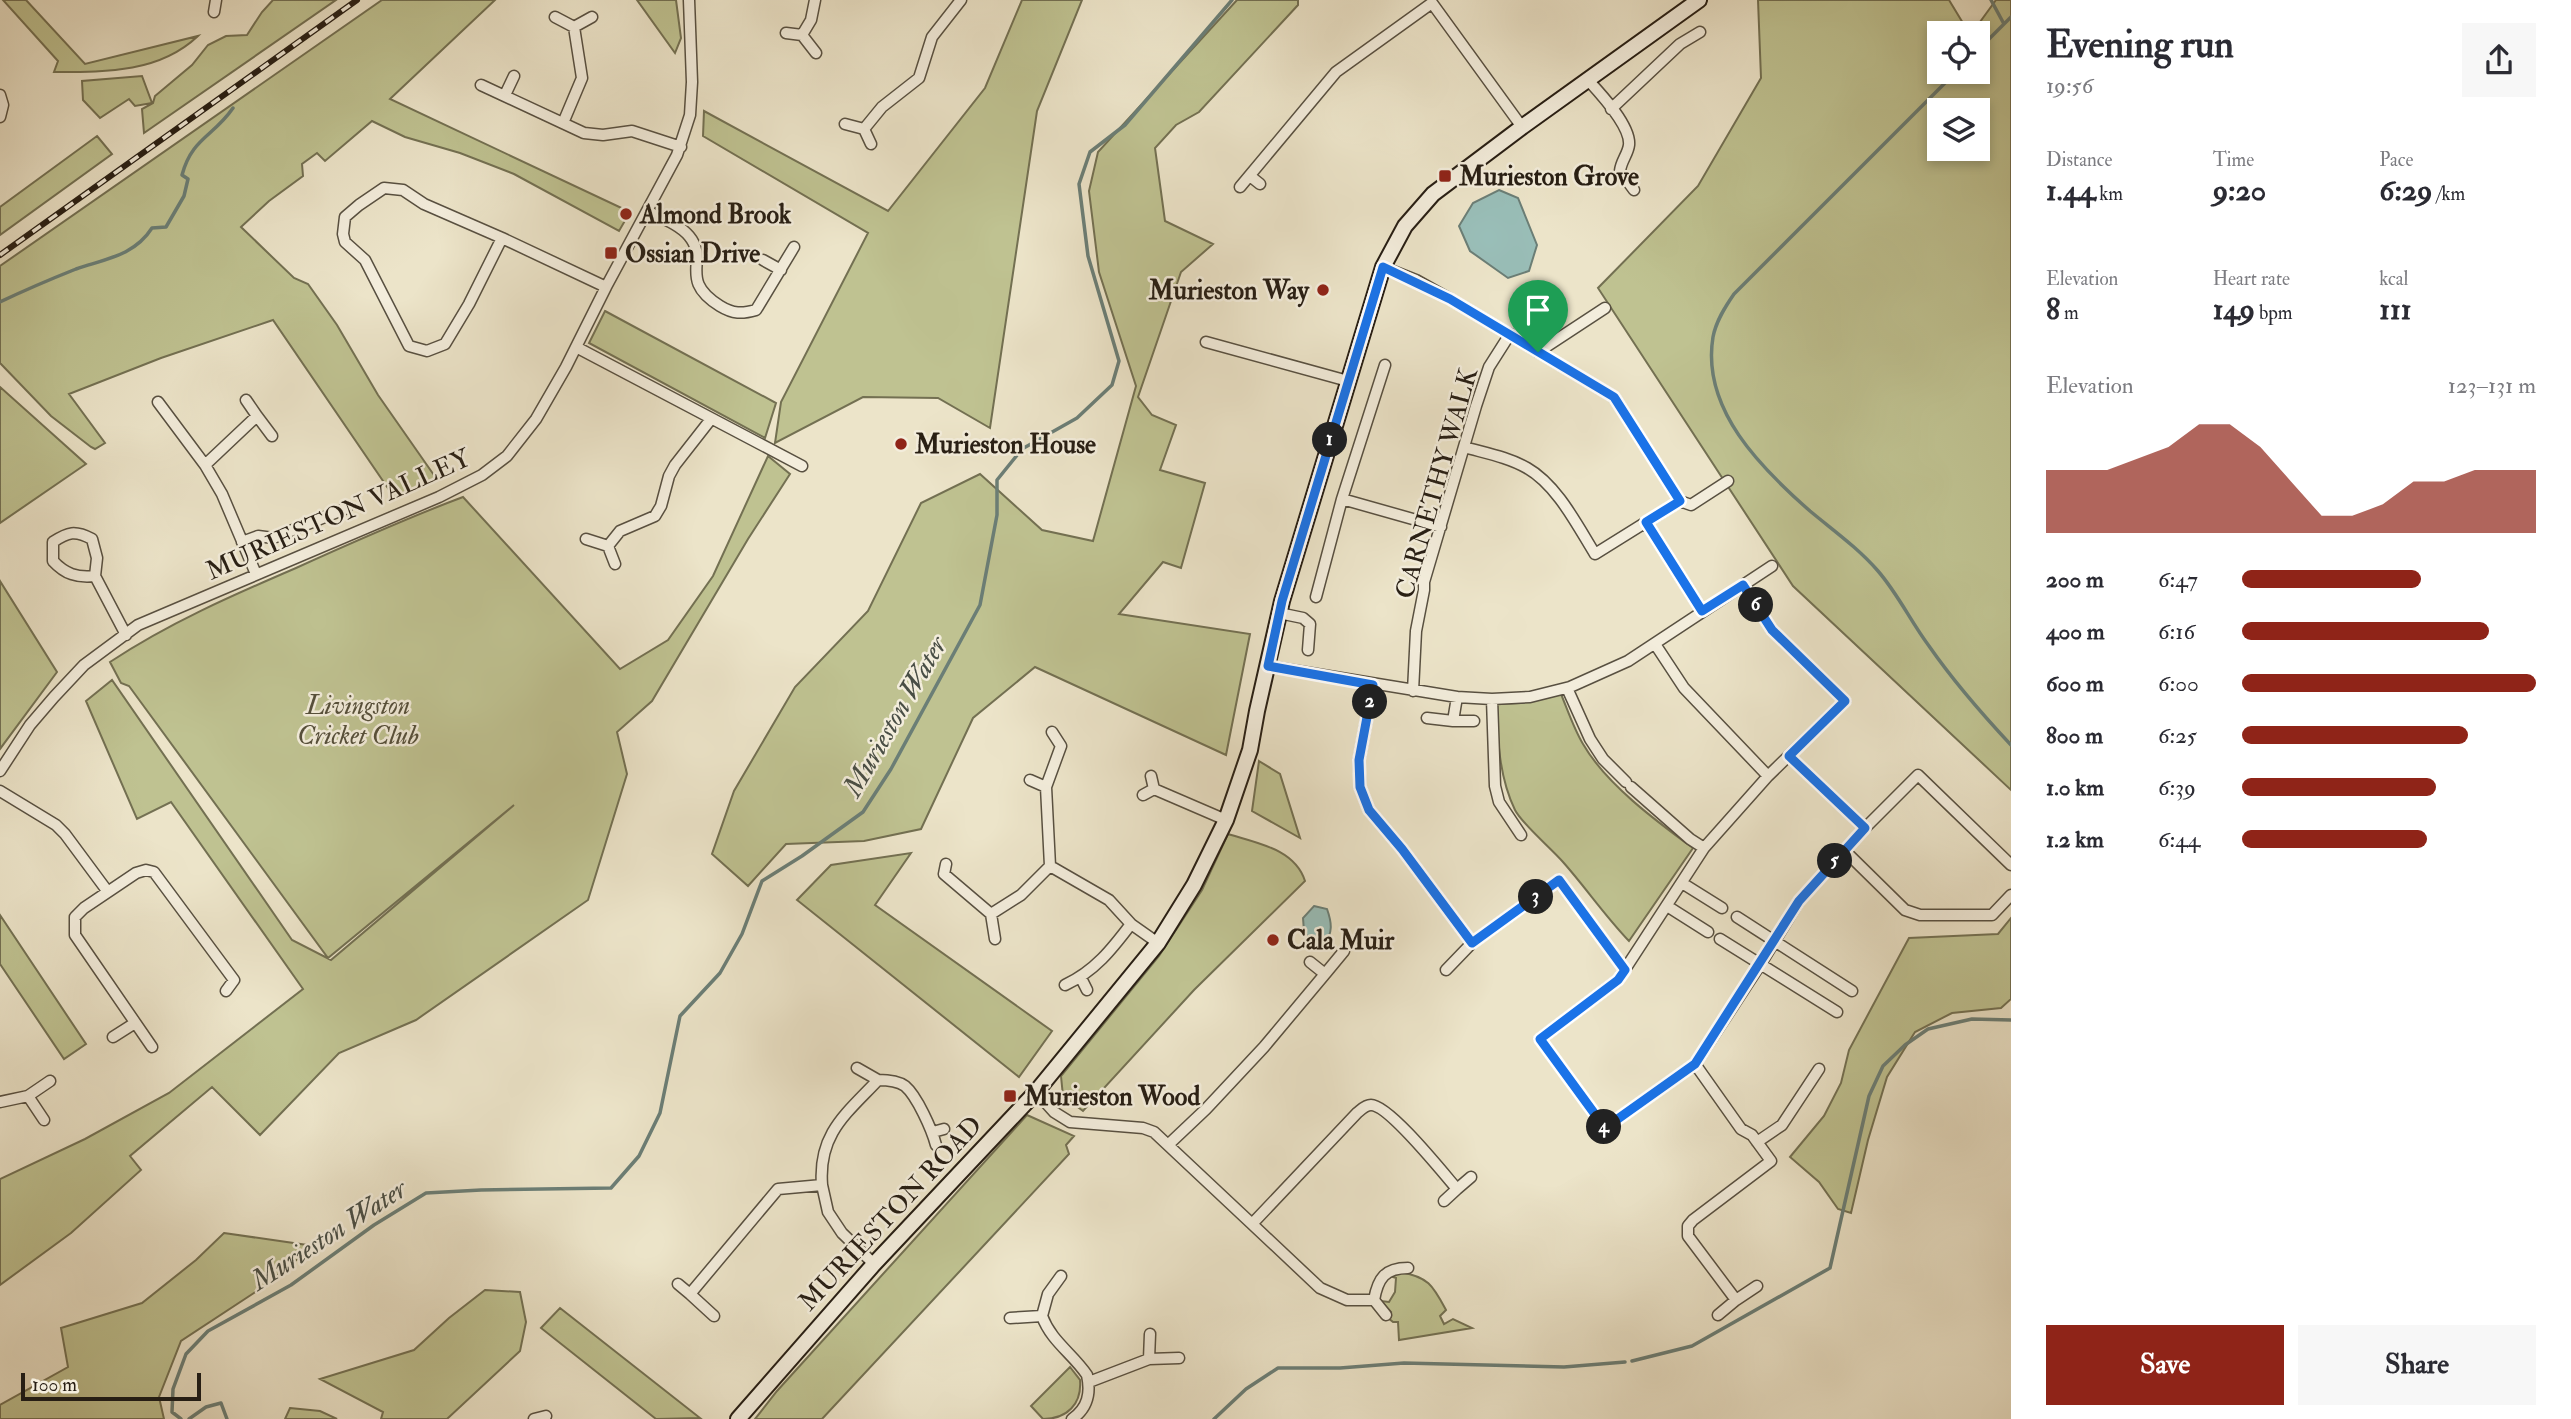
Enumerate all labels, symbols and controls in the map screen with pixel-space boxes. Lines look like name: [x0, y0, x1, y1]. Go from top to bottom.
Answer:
map controls: [1927, 21, 1990, 161]
button: locate: [1927, 21, 1990, 84]
text: Evening run: [2046, 21, 2234, 69]
button: share: [2462, 23, 2536, 97]
text: 19:56: [2046, 71, 2093, 100]
button: layers: [1927, 98, 1990, 161]
text: Distance: [2046, 148, 2112, 172]
text: Time: [2213, 148, 2254, 172]
text: Pace: [2379, 148, 2413, 172]
place label: Murieston Grove: [1458, 161, 1639, 193]
marker: Murieston Grove: [1437, 168, 1453, 184]
text: 1.44: [2046, 172, 2095, 209]
text: 9:20: [2213, 172, 2266, 209]
text: 6:29: [2379, 172, 2432, 209]
text: km: [2095, 182, 2123, 206]
text: /km: [2432, 182, 2465, 206]
place label: Almond Brook: [639, 199, 792, 231]
marker: Almond Brook: [618, 206, 634, 222]
place label: Ossian Drive: [625, 238, 760, 270]
marker: Ossian Drive: [603, 245, 619, 261]
text: Elevation: [2046, 267, 2118, 291]
text: Heart rate: [2213, 267, 2290, 291]
text: kcal: [2379, 267, 2408, 291]
place label: Murieston Way: [1148, 275, 1311, 308]
pin: [1508, 280, 1568, 352]
marker: Murieston Way: [1315, 282, 1331, 298]
icon: arrive: [1519, 291, 1557, 329]
text: 8: [2046, 291, 2060, 328]
text: 149: [2213, 291, 2255, 328]
text: 111: [2379, 291, 2411, 328]
text: m: [2060, 301, 2079, 325]
text: bpm: [2255, 301, 2293, 325]
street label: CARNETHY WALK: [1389, 363, 1485, 602]
text: Elevation: [2046, 371, 2134, 400]
text: 123–131 m: [2448, 371, 2536, 400]
pin: 1: [1312, 422, 1348, 458]
text: 1: [1326, 427, 1333, 451]
place label: Murieston House: [914, 429, 1096, 461]
marker: Murieston House: [893, 436, 909, 452]
street label: MURIESTON VALLEY: [201, 442, 477, 588]
text: 200 m: [2046, 565, 2104, 594]
text: 6:47: [2158, 565, 2198, 594]
pin: 6: [1738, 588, 1774, 622]
text: 6: [1751, 592, 1760, 616]
text: 400 m: [2046, 617, 2105, 646]
text: 6:16: [2158, 617, 2195, 646]
water label: Murieston Water: [834, 629, 956, 805]
text: 600 m: [2046, 669, 2104, 698]
text: 6:00: [2158, 669, 2199, 698]
pin: 2: [1352, 684, 1388, 720]
text: 2: [1365, 689, 1374, 713]
park label: Livingston Cricket Club: [297, 690, 419, 752]
text: 800 m: [2046, 721, 2103, 750]
text: 6:25: [2158, 721, 2197, 750]
text: 1.0 km: [2046, 773, 2104, 802]
text: 6:39: [2158, 773, 2196, 802]
text: 1.2 km: [2046, 825, 2104, 854]
text: 6:44: [2158, 825, 2200, 854]
pin: 5: [1818, 844, 1853, 878]
text: 5: [1830, 848, 1839, 872]
pin: 3: [1518, 880, 1554, 914]
text: 3: [1532, 884, 1539, 908]
place label: Cala Muir: [1287, 925, 1395, 957]
marker: Cala Muir: [1265, 932, 1281, 948]
place label: Murieston Wood: [1023, 1081, 1200, 1113]
marker: Murieston Wood: [1002, 1088, 1018, 1104]
street label: MURIESTON ROAD: [792, 1110, 989, 1318]
pin: 4: [1586, 1110, 1622, 1144]
text: 4: [1598, 1114, 1609, 1138]
water label: Murieston Water: [243, 1171, 415, 1300]
button: Save: [2046, 1325, 2284, 1405]
button: Share: [2298, 1325, 2536, 1405]
scale bar: [21, 1370, 201, 1402]
text: 100 m: [32, 1373, 77, 1397]

